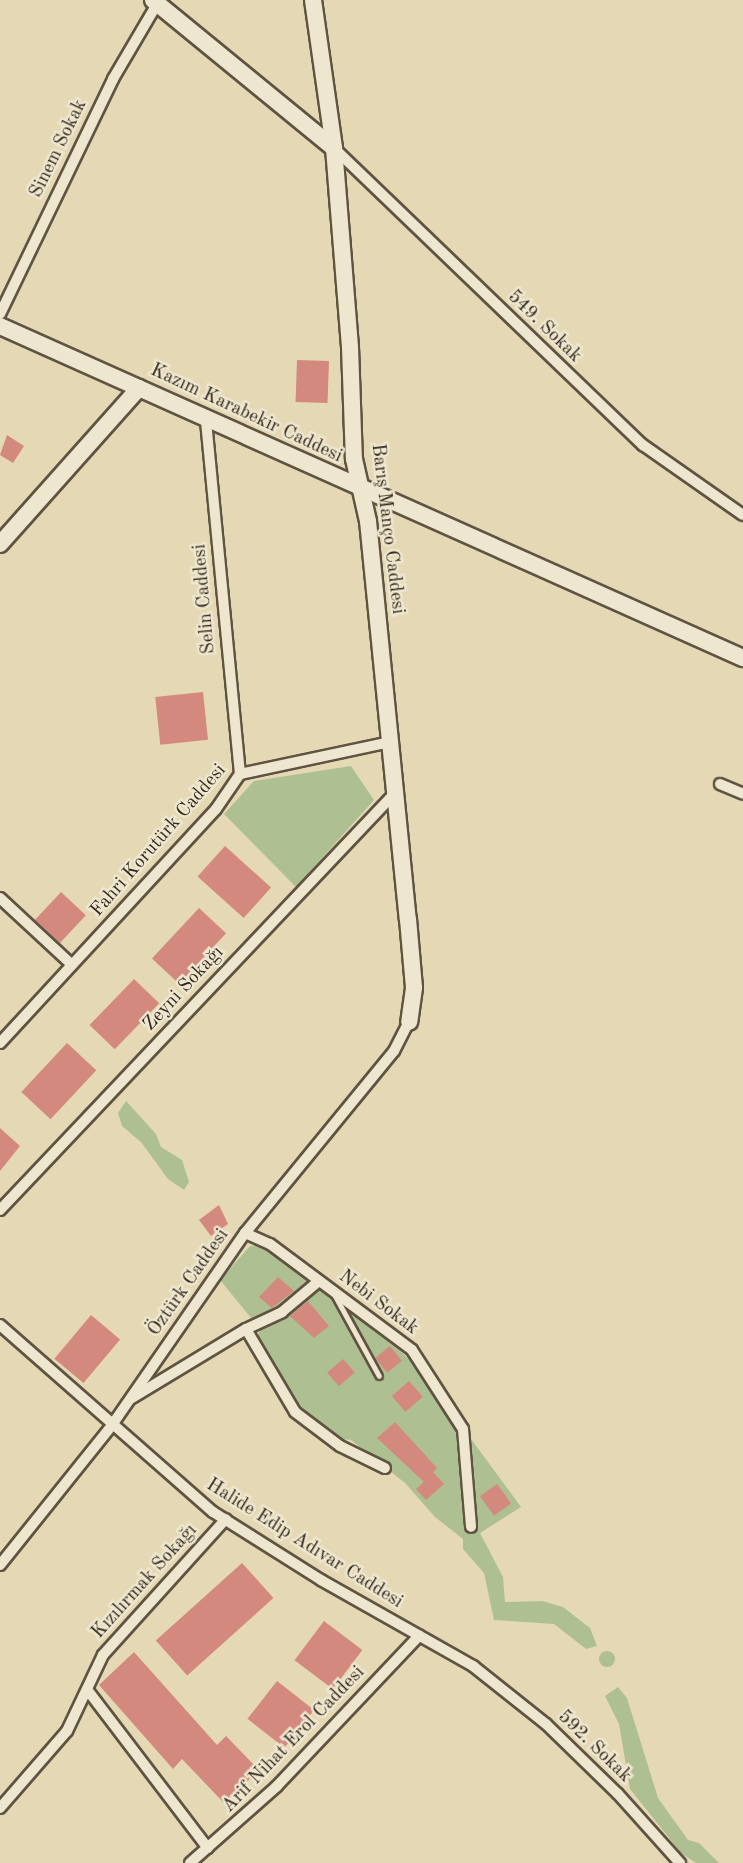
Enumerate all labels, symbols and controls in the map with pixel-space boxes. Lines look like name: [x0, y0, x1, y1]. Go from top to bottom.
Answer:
street label: Sinem Sokak: [25, 96, 93, 202]
street label: 549. Sokak: [502, 286, 586, 368]
street label: Kazım Karabekir Caddesi: [146, 359, 346, 469]
street label: Barış Manço Caddesi: [365, 442, 409, 616]
street label: Selin Caddesi: [189, 543, 221, 655]
street label: Fahri Korutürk Caddesi: [86, 760, 232, 922]
street label: Zeyni Sokağı: [139, 942, 229, 1036]
street label: Öztürk Caddesi: [144, 1225, 234, 1341]
street label: Nebi Sokak: [334, 1266, 422, 1340]
street label: Halide Edip Adıvar Caddesi: [201, 1474, 407, 1614]
street label: Kızılırmak Sokağı: [87, 1520, 203, 1644]
street label: Arif Nihat Erol Caddesi: [218, 1662, 370, 1818]
street label: 592. Sokak: [552, 1706, 636, 1788]

